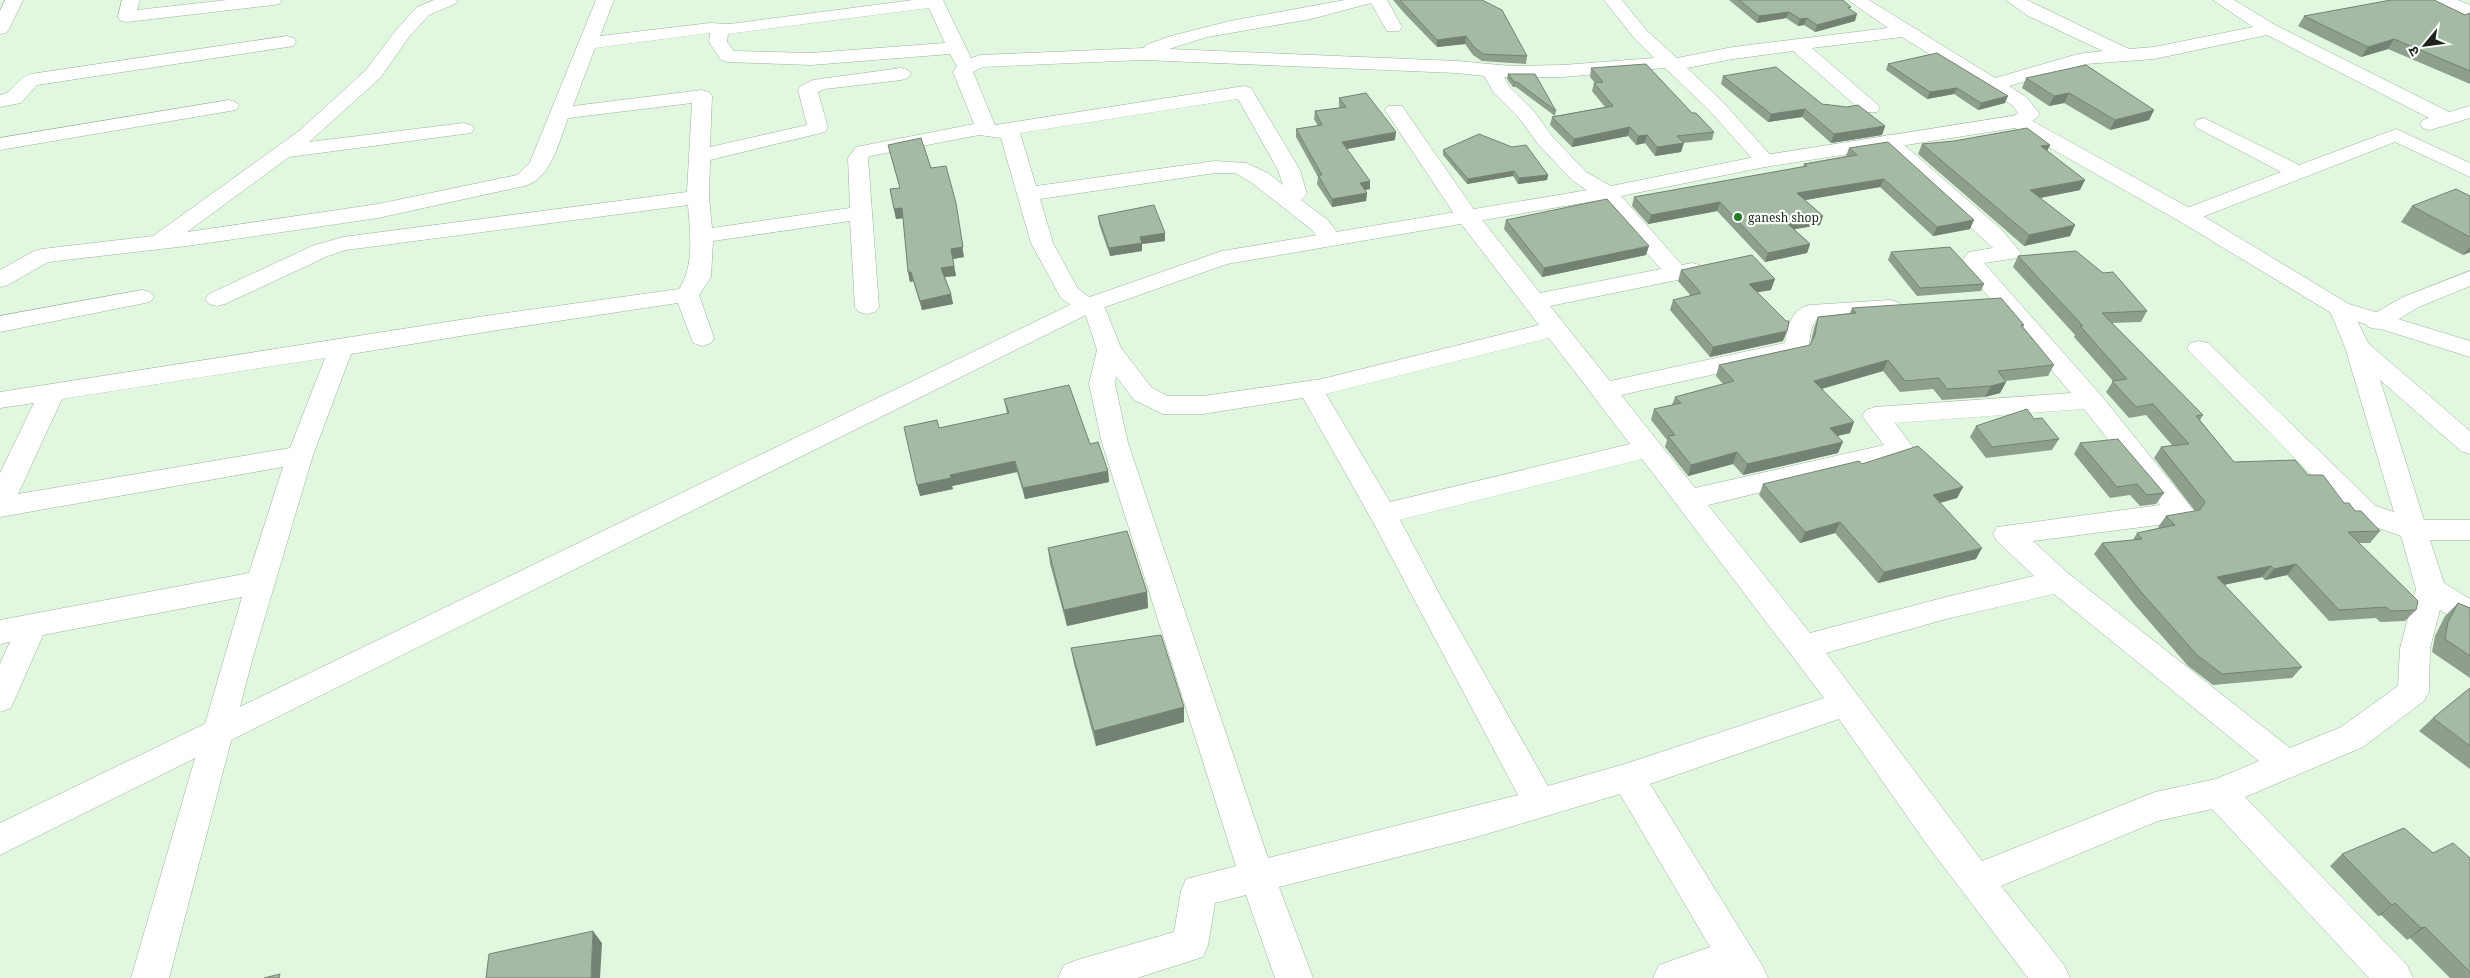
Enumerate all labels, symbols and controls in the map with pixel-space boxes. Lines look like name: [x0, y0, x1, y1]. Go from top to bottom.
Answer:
north arrow: [2400, 20, 2450, 70]
text: उ: [2403, 43, 2423, 60]
place label: ganesh shop: [1748, 209, 1819, 226]
marker: ganesh shop: [1732, 211, 1744, 223]

